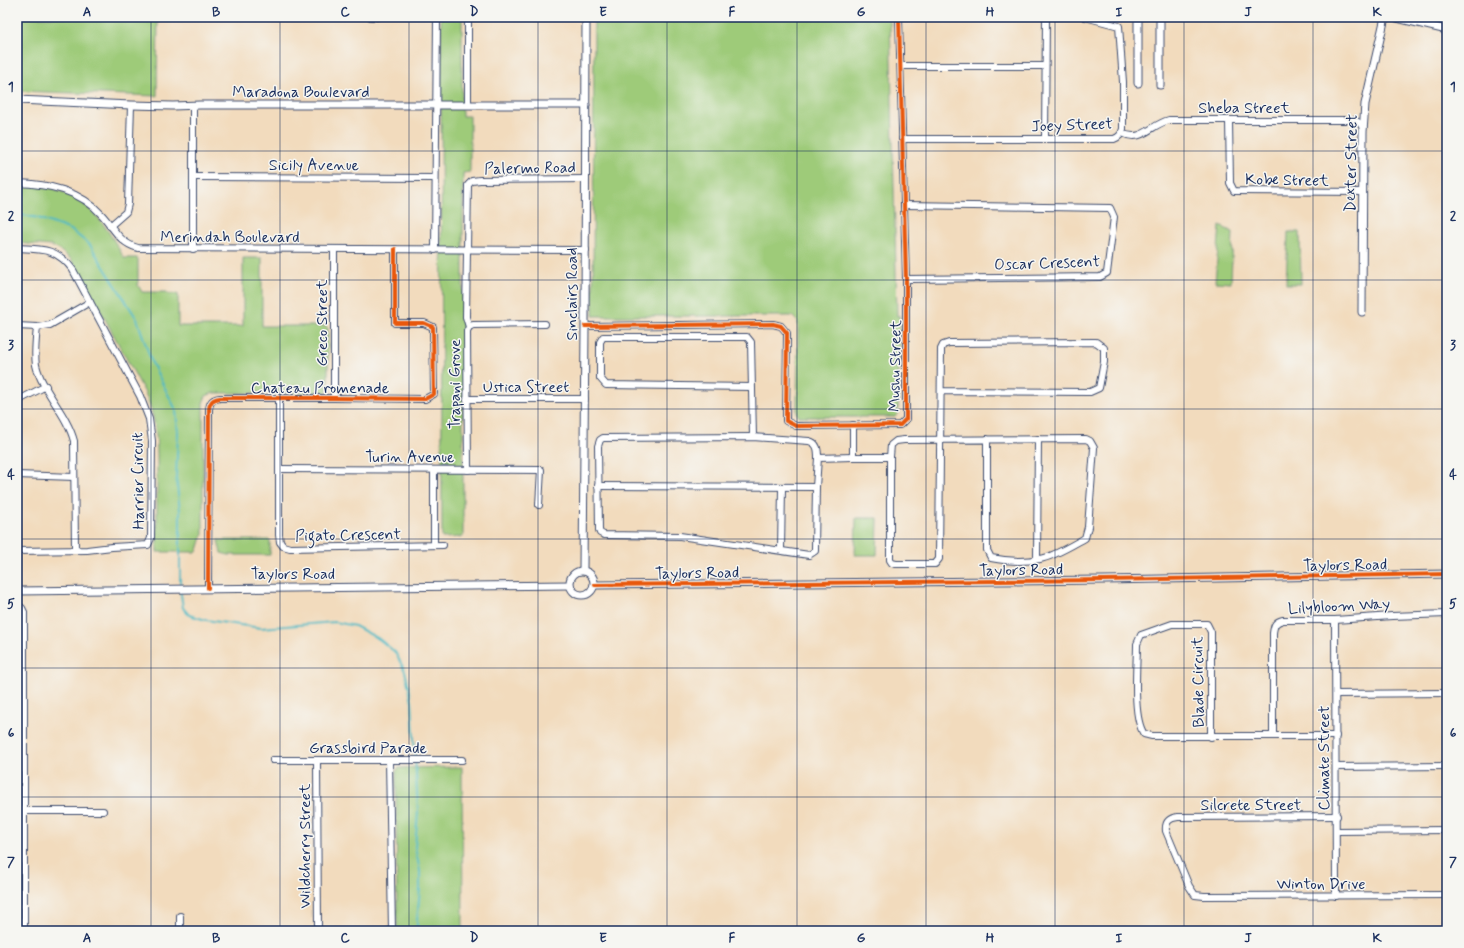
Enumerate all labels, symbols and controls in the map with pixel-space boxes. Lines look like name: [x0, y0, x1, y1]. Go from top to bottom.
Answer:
text: A: [83, 4, 91, 21]
text: B: [212, 4, 221, 21]
text: C: [340, 4, 350, 21]
text: D: [470, 4, 479, 21]
text: E: [599, 4, 607, 21]
text: F: [729, 4, 736, 21]
text: G: [857, 4, 866, 21]
text: H: [986, 4, 995, 21]
text: I: [1116, 4, 1123, 21]
text: J: [1244, 4, 1252, 21]
text: K: [1372, 4, 1382, 21]
text: 1: [8, 79, 14, 96]
text: 1: [1450, 79, 1456, 96]
street label: Maradona Boulevard: [232, 82, 370, 103]
street label: Sheba Street: [1198, 98, 1290, 119]
street label: Dexter Street: [1340, 113, 1363, 212]
street label: Joey Street: [1031, 114, 1114, 137]
street label: Sicily Avenue: [269, 155, 360, 176]
street label: Palermo Road: [484, 157, 576, 180]
street label: Kobe Street: [1245, 169, 1330, 192]
text: 2: [8, 208, 15, 225]
text: 2: [1450, 208, 1457, 225]
street label: Merindah Boulevard: [160, 227, 300, 248]
street label: Sinclairs Road: [562, 248, 583, 340]
street label: Oscar Crescent: [994, 251, 1101, 276]
street label: Greco Street: [312, 279, 333, 367]
street label: Mushu Street: [884, 319, 907, 412]
text: 3: [8, 337, 14, 354]
text: 3: [1450, 337, 1456, 354]
street label: Trapani Grove: [445, 339, 466, 429]
street label: Ustica Street: [483, 377, 569, 398]
street label: Chateau Promenade: [251, 378, 390, 399]
street label: Harrier Circuit: [127, 432, 150, 530]
street label: Turin Avenue: [365, 447, 455, 468]
text: 4: [7, 467, 15, 484]
text: 4: [1449, 467, 1457, 484]
street label: Pigato Crescent: [295, 524, 402, 548]
street label: Taylors Road: [1303, 554, 1387, 577]
street label: Taylors Road: [979, 559, 1063, 582]
street label: Taylors Road: [655, 562, 739, 585]
street label: Taylors Road: [251, 564, 335, 585]
street label: Lilybloom Way: [1288, 593, 1391, 620]
text: 5: [7, 596, 15, 613]
text: 5: [1449, 596, 1457, 613]
street label: Blade Circuit: [1187, 636, 1210, 728]
street label: Climate Street: [1314, 705, 1335, 811]
text: 6: [8, 725, 15, 742]
text: 6: [1450, 725, 1457, 742]
street label: Grassbird Parade: [309, 738, 428, 759]
street label: Wildcherry Street: [295, 783, 316, 908]
street label: Silcrete Street: [1201, 795, 1302, 816]
text: 7: [7, 854, 15, 871]
text: 7: [1449, 854, 1457, 871]
street label: Winton Drive: [1276, 874, 1366, 895]
text: A: [83, 930, 91, 947]
text: B: [212, 930, 221, 947]
text: C: [340, 930, 350, 947]
text: D: [470, 930, 479, 947]
text: E: [599, 930, 607, 947]
text: F: [729, 930, 736, 947]
text: G: [857, 930, 866, 947]
text: H: [986, 930, 995, 947]
text: I: [1116, 930, 1123, 947]
text: J: [1244, 930, 1252, 947]
text: K: [1372, 930, 1382, 947]

